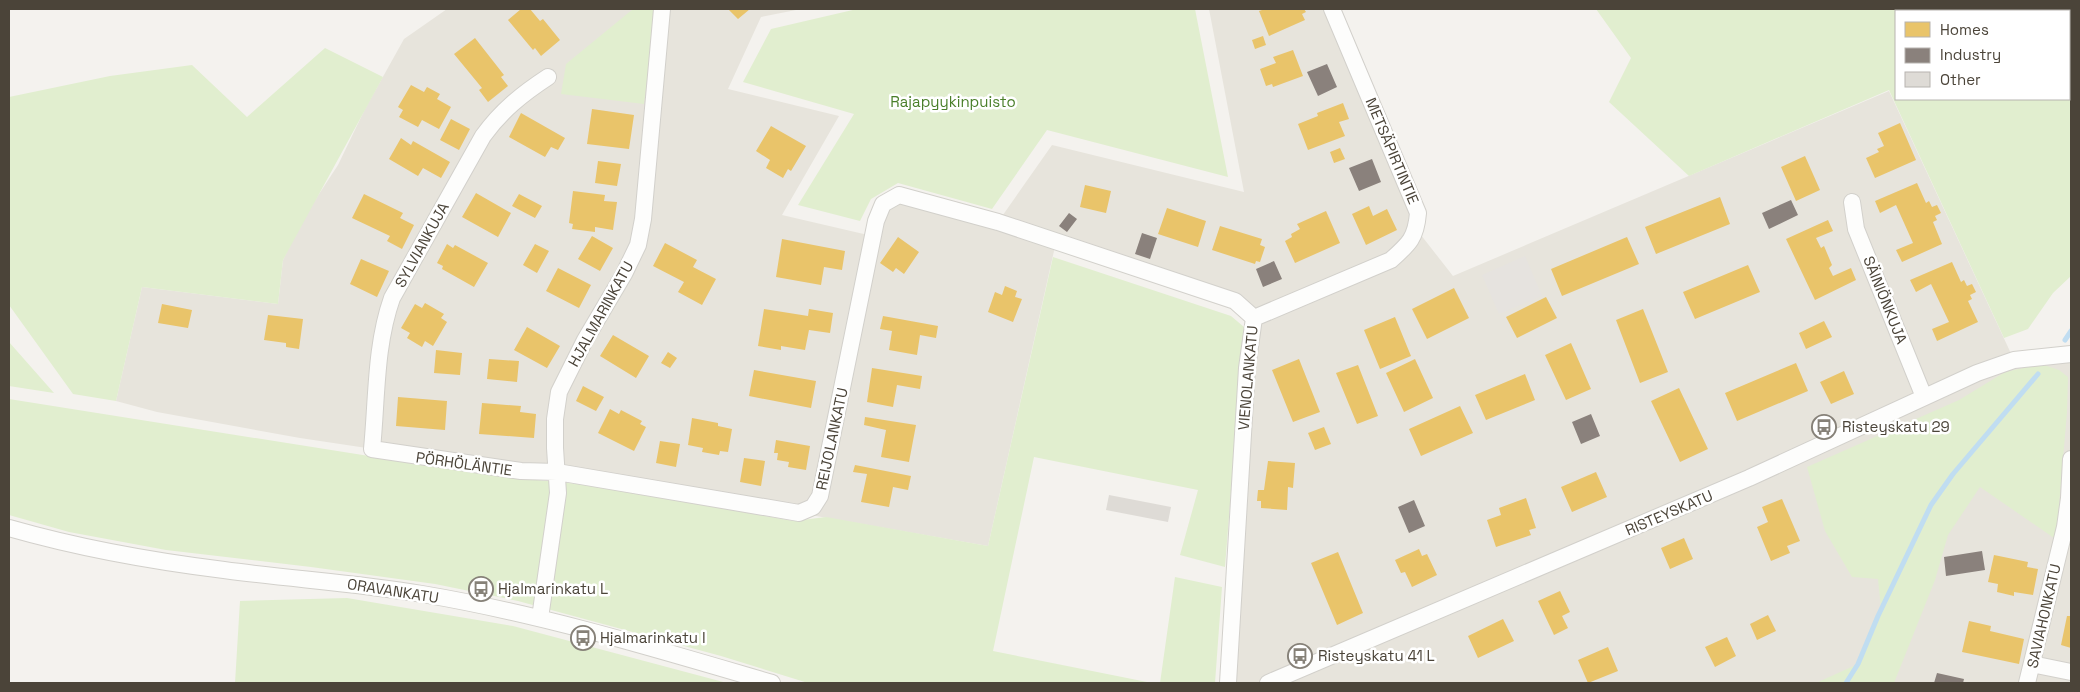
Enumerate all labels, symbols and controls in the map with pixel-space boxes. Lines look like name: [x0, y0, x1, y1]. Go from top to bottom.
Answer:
legend: [1895, 10, 2070, 100]
text: Homes: [1940, 20, 1989, 39]
text: Industry: [1940, 45, 2001, 64]
text: Other: [1940, 70, 1981, 89]
park label: Rajapyykinpuisto: [890, 92, 1016, 111]
street label: METSÄPIRTINTIE: [1361, 95, 1423, 207]
street label: SYLVIANKUJA: [390, 198, 453, 291]
street label: SÄINIÖNKUJA: [1859, 253, 1912, 347]
street label: HJALMARINKATU: [564, 258, 637, 370]
street label: VIENOLANKATU: [1233, 325, 1262, 431]
street label: REIJOLANKATU: [811, 386, 852, 492]
bus stop icon: Risteyskatu 29: [1811, 414, 1837, 440]
place label: Risteyskatu 29: [1842, 417, 1950, 436]
street label: PÖRHÖLÄNTIE: [415, 447, 513, 480]
street label: RISTEYSKATU: [1622, 486, 1716, 540]
street label: SAVIAHONKATU: [2022, 562, 2065, 670]
street label: ORAVANKATU: [346, 574, 440, 607]
bus stop icon: Hjalmarinkatu L: [468, 576, 494, 602]
place label: Hjalmarinkatu L: [498, 579, 608, 598]
bus stop icon: Hjalmarinkatu I: [570, 625, 596, 651]
place label: Hjalmarinkatu I: [600, 628, 706, 647]
bus stop icon: Risteyskatu 41 L: [1287, 643, 1313, 669]
place label: Risteyskatu 41 L: [1318, 646, 1435, 665]

